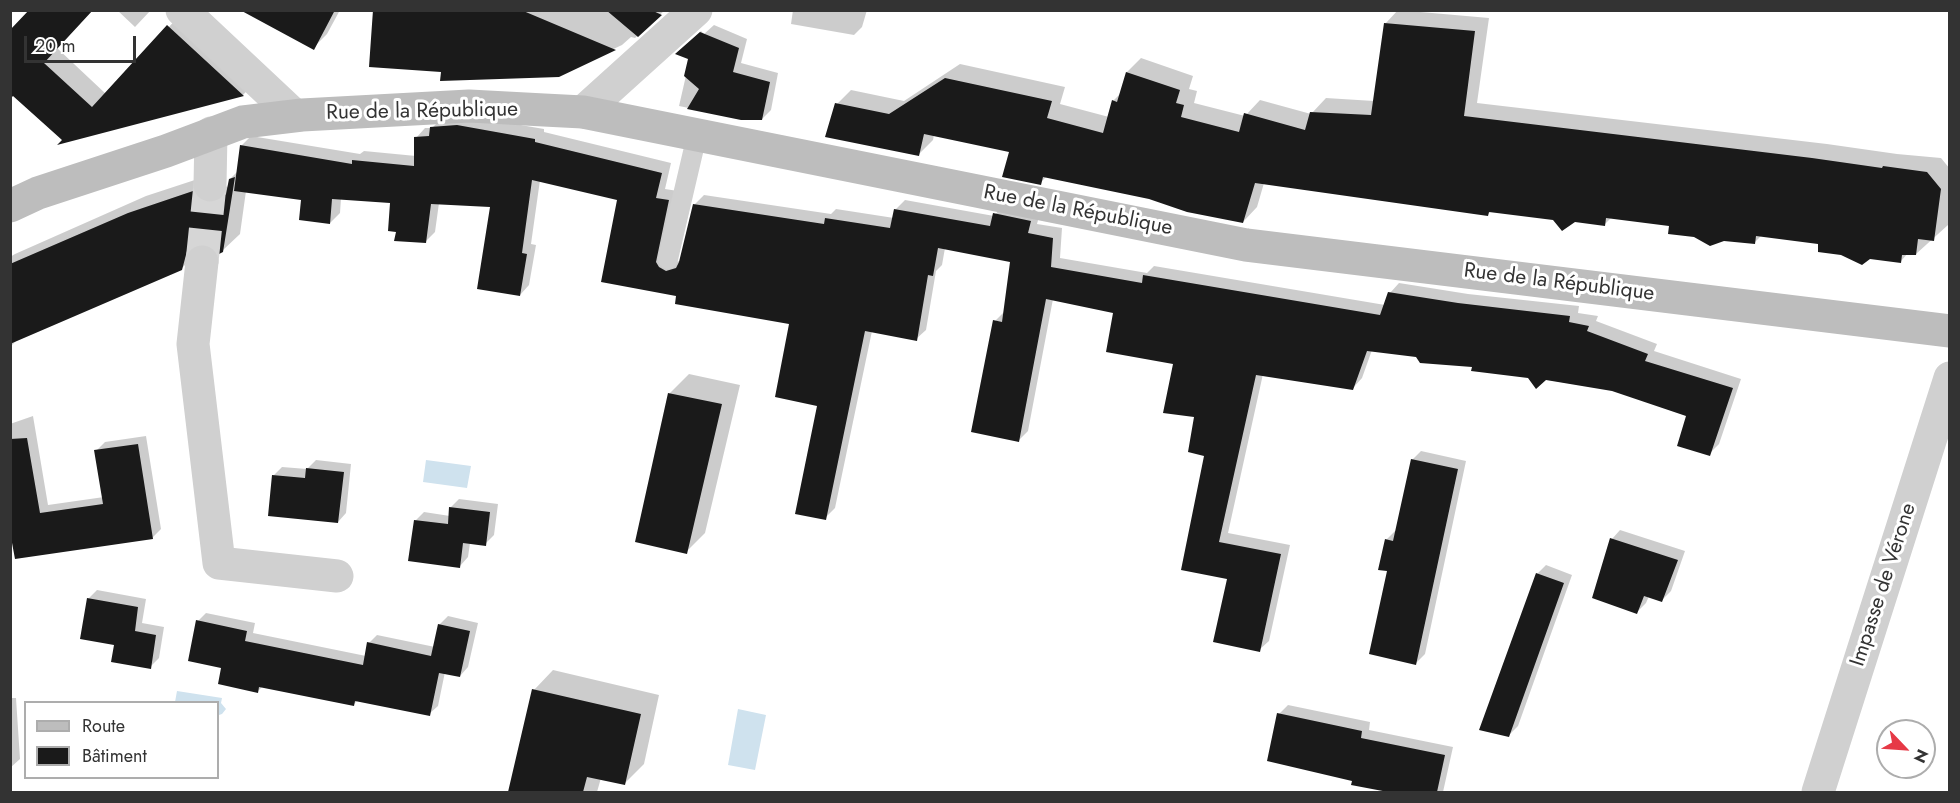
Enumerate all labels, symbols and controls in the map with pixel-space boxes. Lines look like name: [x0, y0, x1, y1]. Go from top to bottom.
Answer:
scale bar: [27, 24, 140, 62]
text: 20 m: [35, 33, 75, 59]
street label: Rue de la République: [326, 98, 518, 126]
street label: Rue de la République: [981, 180, 1175, 242]
street label: Rue de la République: [1462, 259, 1656, 307]
street label: Impasse de Vérone: [1846, 500, 1922, 670]
legend: [24, 701, 219, 779]
text: Route: [82, 713, 125, 739]
north arrow: [1876, 719, 1936, 779]
text: Bâtiment: [82, 743, 147, 769]
text: N: [1908, 745, 1934, 767]

